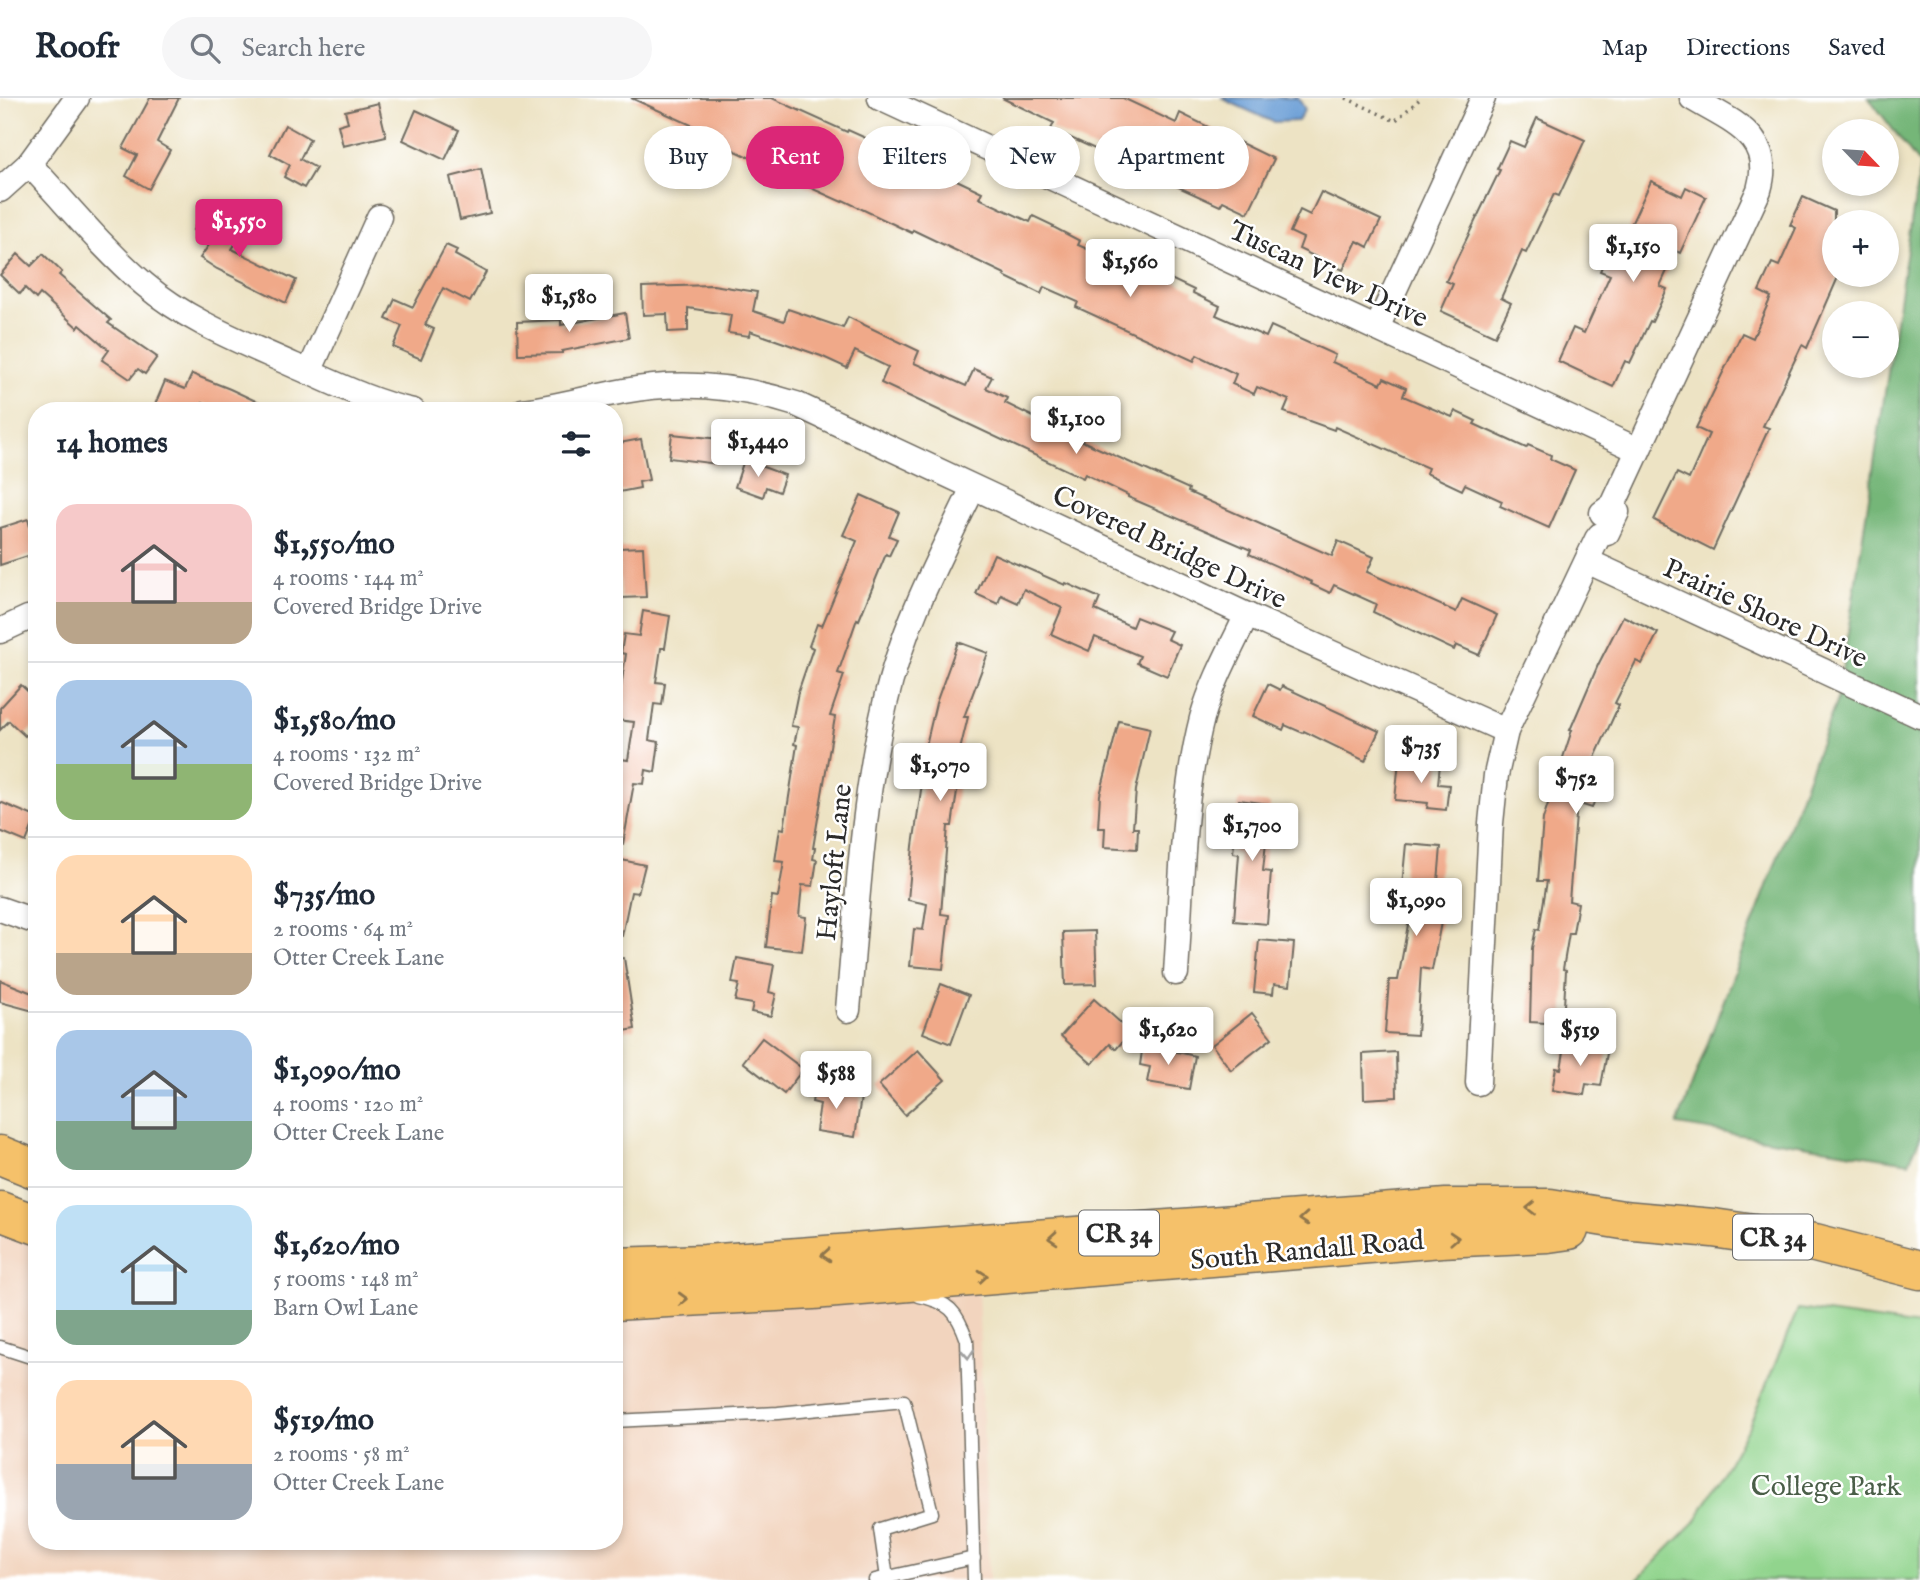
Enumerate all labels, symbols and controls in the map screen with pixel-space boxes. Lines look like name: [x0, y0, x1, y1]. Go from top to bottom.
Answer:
search box: [162, 17, 652, 80]
text: Roofr: [35, 27, 120, 69]
icon: search: [186, 29, 224, 67]
text: Search here: [242, 32, 365, 65]
text: Map: [1602, 33, 1648, 64]
text: Directions: [1686, 33, 1790, 64]
text: Saved: [1828, 33, 1885, 64]
north arrow: [1822, 119, 1899, 196]
map controls: [1822, 119, 1899, 378]
chip: Buy: [644, 126, 732, 189]
chip: Rent: [746, 126, 844, 189]
chip: Filters: [858, 126, 971, 189]
chip: New: [985, 126, 1080, 189]
chip: Apartment: [1094, 126, 1249, 189]
pin: $1,550: [182, 200, 296, 259]
text: $1,550: [211, 207, 267, 236]
button: +: [1822, 210, 1899, 287]
street label: Tuscan View Drive: [1223, 214, 1433, 337]
pin: $1,150: [1576, 225, 1690, 284]
text: $1,150: [1605, 232, 1661, 261]
pin: $1,560: [1073, 240, 1187, 299]
text: $1,560: [1102, 247, 1158, 276]
pin: $1,580: [512, 274, 626, 334]
text: $1,580: [541, 282, 597, 311]
button: −: [1822, 301, 1899, 378]
pin: $1,100: [1019, 396, 1133, 456]
text: $1,100: [1047, 404, 1105, 433]
pin: $1,440: [701, 420, 815, 479]
text: 14 homes: [56, 425, 168, 463]
icon: filters: [557, 425, 595, 463]
text: $1,440: [727, 427, 789, 456]
street label: Covered Bridge Drive: [1046, 479, 1292, 618]
text: $1,550/mo: [273, 526, 395, 564]
icon: home: [112, 532, 196, 616]
street label: Prairie Shore Drive: [1657, 552, 1873, 677]
text: 4 rooms · 144 m²: [273, 564, 424, 593]
text: Covered Bridge Drive: [273, 593, 482, 622]
text: $1,580/mo: [273, 702, 396, 740]
icon: home: [112, 708, 196, 792]
pin: $735: [1380, 726, 1462, 785]
text: $735: [1401, 733, 1441, 762]
text: 4 rooms · 132 m²: [273, 740, 421, 769]
pin: $1,070: [883, 744, 997, 803]
text: $1,070: [910, 751, 970, 780]
pin: $752: [1535, 756, 1617, 816]
text: $752: [1555, 764, 1597, 793]
text: Covered Bridge Drive: [273, 769, 482, 798]
street label: Hayloft Lane: [810, 782, 861, 942]
pin: $1,700: [1195, 804, 1309, 863]
text: $1,700: [1222, 811, 1282, 840]
text: $735/mo: [273, 877, 375, 915]
pin: $1,090: [1359, 878, 1473, 938]
icon: home: [112, 883, 196, 967]
text: $1,090: [1386, 886, 1446, 915]
text: 2 rooms · 64 m²: [273, 915, 413, 944]
text: Otter Creek Lane: [273, 944, 444, 973]
pin: $1,620: [1111, 1007, 1225, 1067]
pin: $519: [1539, 1009, 1621, 1068]
text: $1,620: [1138, 1015, 1198, 1044]
text: $519: [1560, 1016, 1600, 1045]
text: $1,090/mo: [273, 1052, 401, 1090]
pin: $588: [795, 1052, 877, 1111]
icon: home: [112, 1058, 196, 1142]
text: $588: [816, 1059, 856, 1088]
text: 4 rooms · 120 m²: [273, 1090, 423, 1119]
text: Otter Creek Lane: [273, 1119, 444, 1148]
one-way arrow: [1525, 1200, 1536, 1216]
road number: CR 34: [1079, 1210, 1159, 1256]
one-way arrow: [1298, 1211, 1309, 1226]
road number: CR 34: [1733, 1214, 1813, 1260]
street label: South Randall Road: [1189, 1224, 1426, 1279]
text: $1,620/mo: [273, 1227, 400, 1265]
one-way arrow: [1047, 1230, 1058, 1245]
one-way arrow: [1449, 1230, 1460, 1245]
icon: home: [112, 1233, 196, 1317]
one-way arrow: [820, 1247, 831, 1262]
text: 5 rooms · 148 m²: [273, 1265, 419, 1294]
one-way arrow: [978, 1269, 989, 1284]
one-way arrow: [678, 1291, 689, 1306]
text: Barn Owl Lane: [273, 1294, 418, 1323]
one-way arrow: [960, 1349, 975, 1360]
text: $519/mo: [273, 1402, 374, 1440]
icon: home: [112, 1408, 196, 1492]
text: 2 rooms · 58 m²: [273, 1440, 410, 1469]
text: Otter Creek Lane: [273, 1469, 444, 1498]
park label: College Park: [1751, 1470, 1902, 1505]

